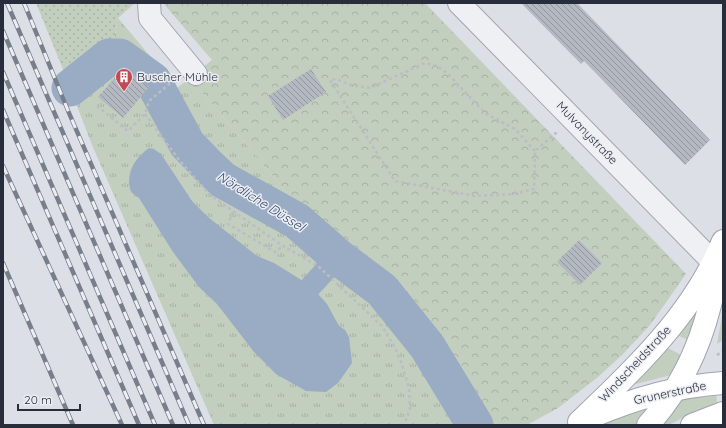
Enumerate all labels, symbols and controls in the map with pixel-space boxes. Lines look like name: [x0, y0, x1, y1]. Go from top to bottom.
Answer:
building icon: Buscher Mühle: [114, 67, 134, 92]
place label: Buscher Mühle: [137, 69, 218, 84]
street label: Mulvanystraße: [554, 98, 621, 167]
water label: Nördliche Düssel: [214, 168, 309, 235]
street label: Windscheidstraße: [595, 322, 674, 405]
street label: Grunerstraße: [632, 377, 708, 408]
scale bar: [18, 386, 80, 412]
text: 20 m: [24, 392, 52, 407]

